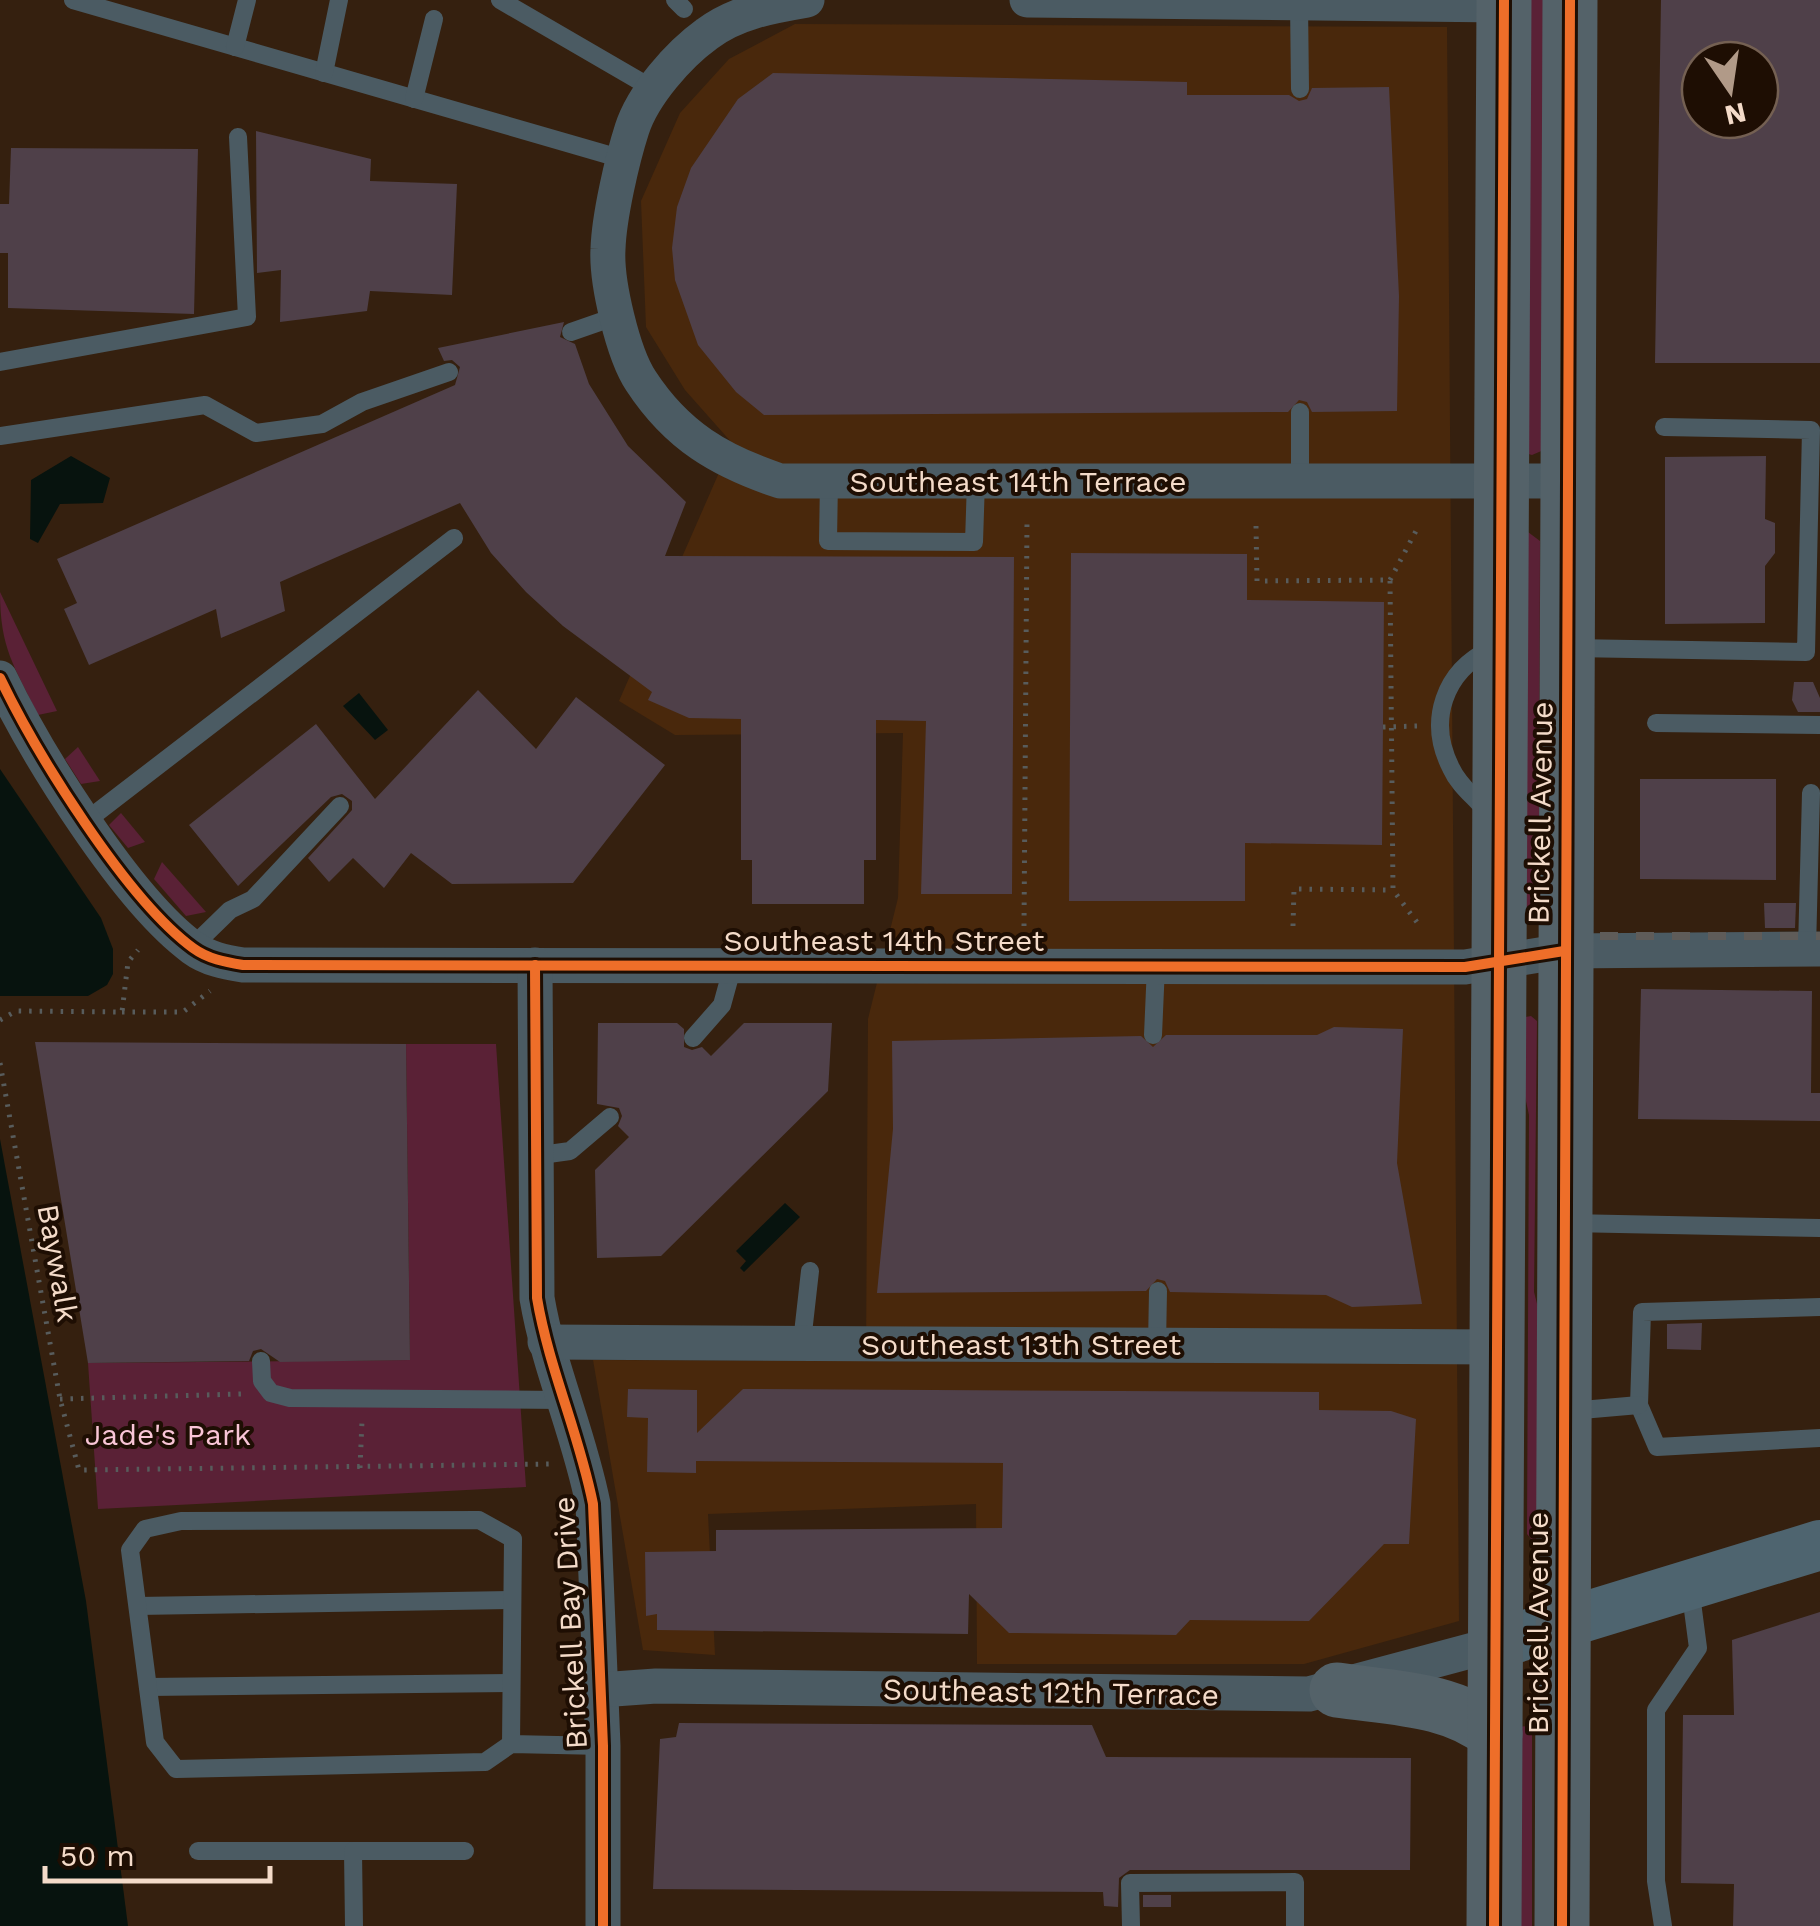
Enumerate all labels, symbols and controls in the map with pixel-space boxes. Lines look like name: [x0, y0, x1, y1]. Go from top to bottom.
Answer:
north arrow: [1680, 40, 1780, 140]
text: N: [1722, 95, 1749, 132]
street label: Southeast 14th Terrace: [849, 464, 1187, 499]
street label: Brickell Avenue: [1521, 701, 1559, 925]
street label: Southeast 14th Street: [724, 923, 1045, 958]
street label: Baywalk: [30, 1201, 86, 1325]
street label: Southeast 13th Street: [861, 1327, 1181, 1362]
park label: Jade's Park: [85, 1417, 251, 1452]
street label: Brickell Bay Drive: [546, 1496, 594, 1750]
street label: Brickell Avenue: [1520, 1512, 1555, 1734]
street label: Southeast 12th Terrace: [883, 1672, 1219, 1712]
scale bar: [45, 1821, 270, 1883]
text: 50 m: [60, 1838, 135, 1873]

